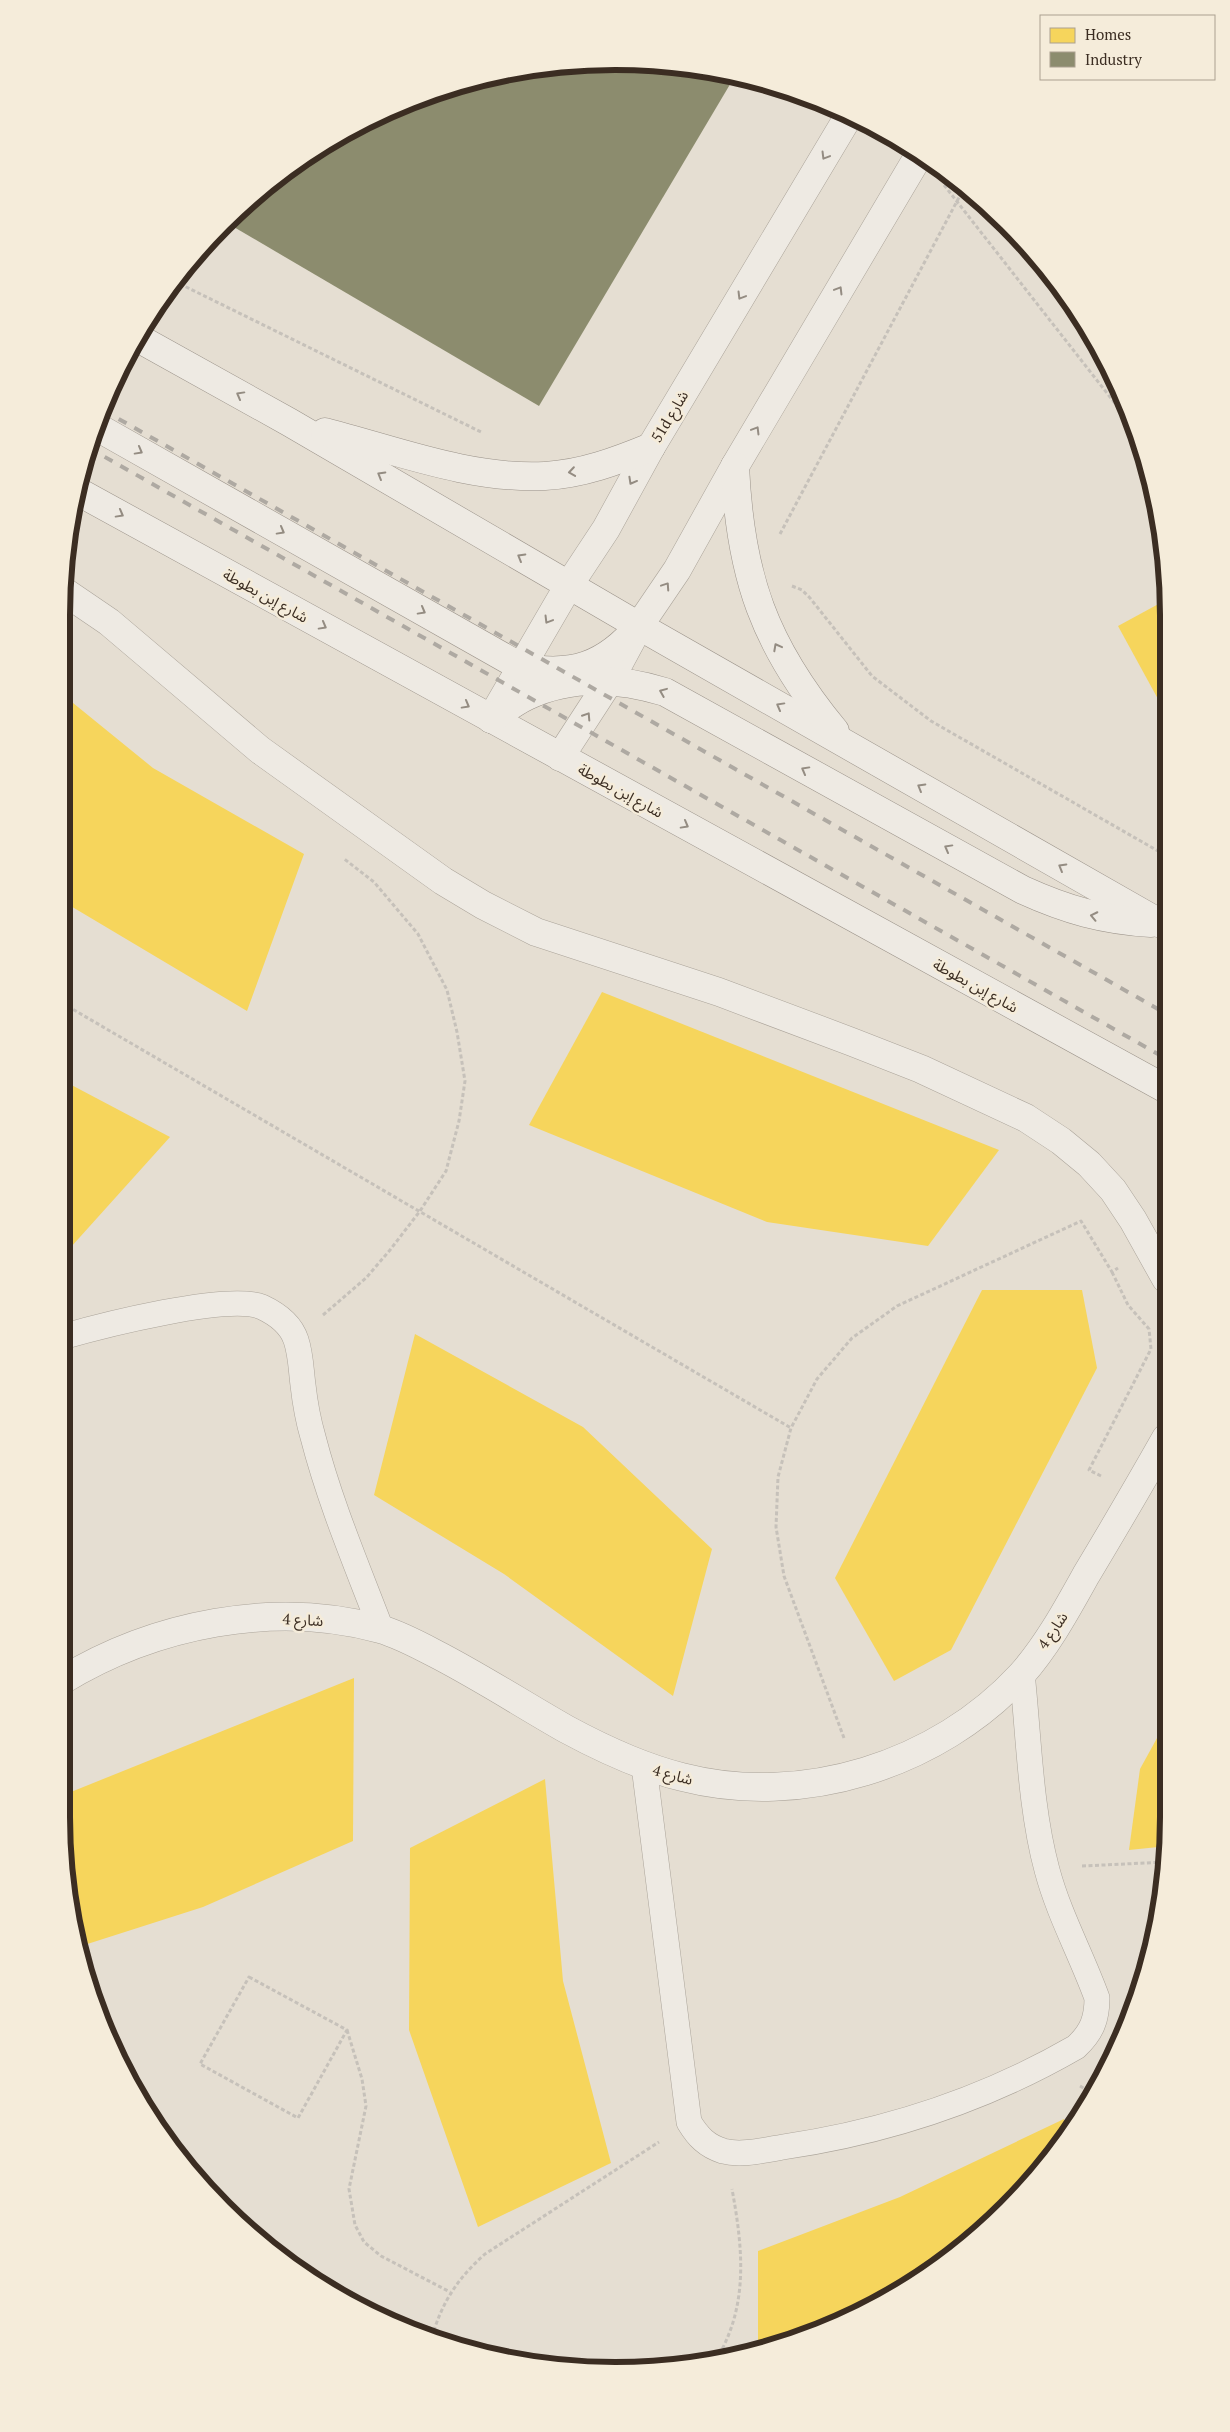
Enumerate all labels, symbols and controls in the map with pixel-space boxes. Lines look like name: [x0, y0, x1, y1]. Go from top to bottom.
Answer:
legend: [1040, 15, 1215, 80]
text: Homes: [1085, 24, 1131, 44]
text: Industry: [1085, 49, 1142, 69]
one-way arrow: [821, 151, 831, 160]
one-way arrow: [832, 287, 842, 296]
one-way arrow: [738, 290, 748, 299]
street label: 51d شارع: [646, 386, 695, 447]
one-way arrow: [236, 391, 245, 401]
one-way arrow: [750, 427, 760, 436]
one-way arrow: [134, 445, 143, 455]
one-way arrow: [567, 466, 575, 477]
one-way arrow: [377, 472, 386, 482]
one-way arrow: [628, 476, 638, 485]
one-way arrow: [114, 508, 123, 518]
one-way arrow: [275, 525, 284, 535]
one-way arrow: [518, 553, 527, 563]
street label: شارع إبن بطوطة: [218, 563, 312, 629]
one-way arrow: [660, 582, 669, 592]
one-way arrow: [417, 605, 426, 615]
one-way arrow: [545, 615, 555, 624]
one-way arrow: [318, 620, 327, 630]
one-way arrow: [773, 643, 783, 652]
one-way arrow: [659, 688, 668, 698]
one-way arrow: [460, 698, 469, 708]
one-way arrow: [776, 703, 785, 713]
one-way arrow: [581, 712, 590, 722]
street label: شارع إبن بطوطة: [573, 758, 667, 824]
one-way arrow: [802, 766, 811, 776]
one-way arrow: [917, 783, 926, 793]
one-way arrow: [679, 819, 688, 829]
one-way arrow: [944, 845, 953, 855]
one-way arrow: [1058, 864, 1067, 874]
one-way arrow: [1090, 911, 1099, 922]
street label: شارع إبن بطوطة: [928, 953, 1022, 1019]
street label: شارع 4: [1032, 1607, 1074, 1654]
street label: شارع 4: [282, 1608, 324, 1633]
street label: شارع 4: [650, 1759, 696, 1792]

